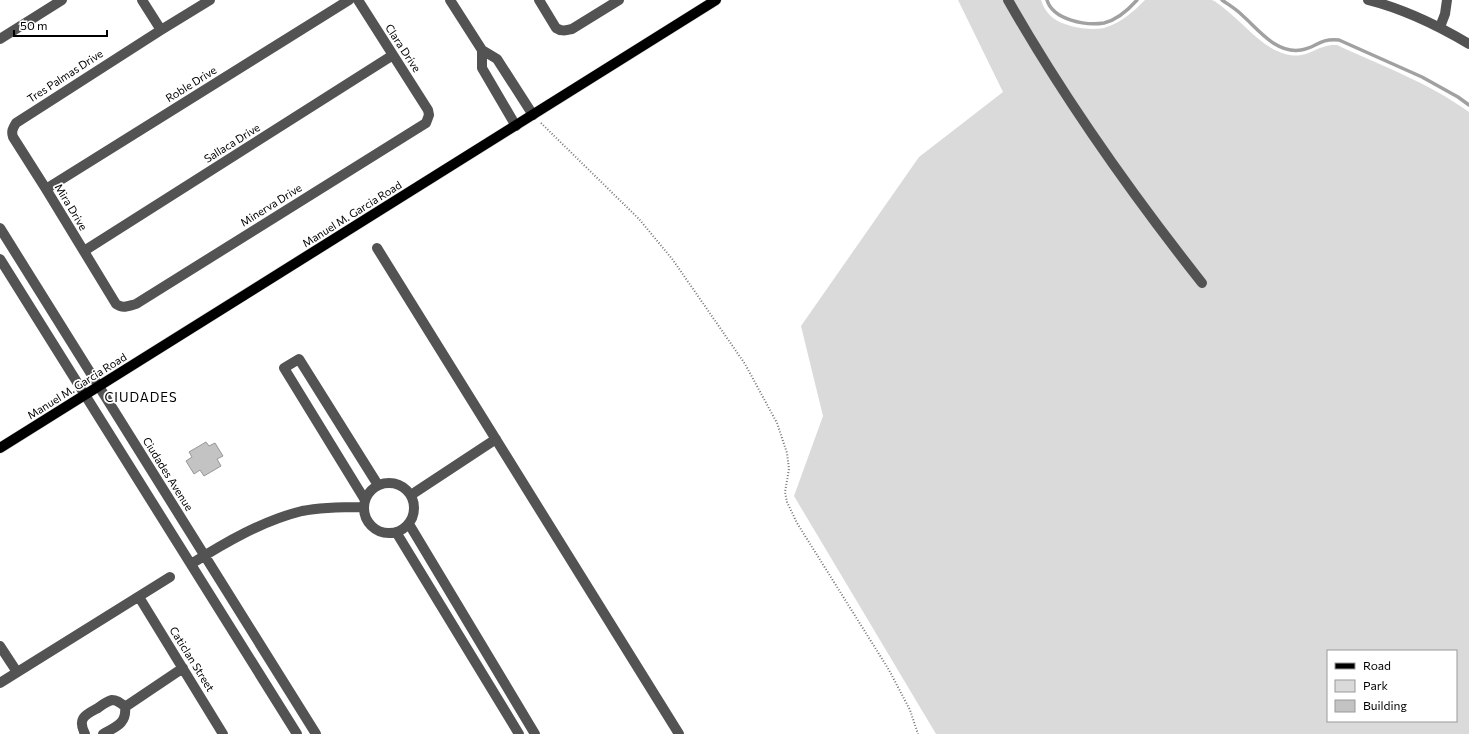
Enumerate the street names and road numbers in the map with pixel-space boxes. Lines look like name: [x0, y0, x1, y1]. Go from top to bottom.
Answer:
street label: Clara Drive: [383, 21, 424, 74]
street label: Tres Palmas Drive: [24, 46, 105, 105]
street label: Roble Drive: [163, 63, 219, 104]
street label: Sallaca Drive: [201, 120, 262, 165]
street label: Manuel M. Garcia Road: [300, 178, 404, 249]
street label: Minerva Drive: [238, 180, 304, 229]
street label: Mira Drive: [52, 181, 91, 233]
street label: Manuel M. Garcia Road: [25, 350, 129, 421]
street label: Ciudades Avenue: [141, 434, 196, 513]
street label: Caticlan Street: [167, 624, 218, 694]

